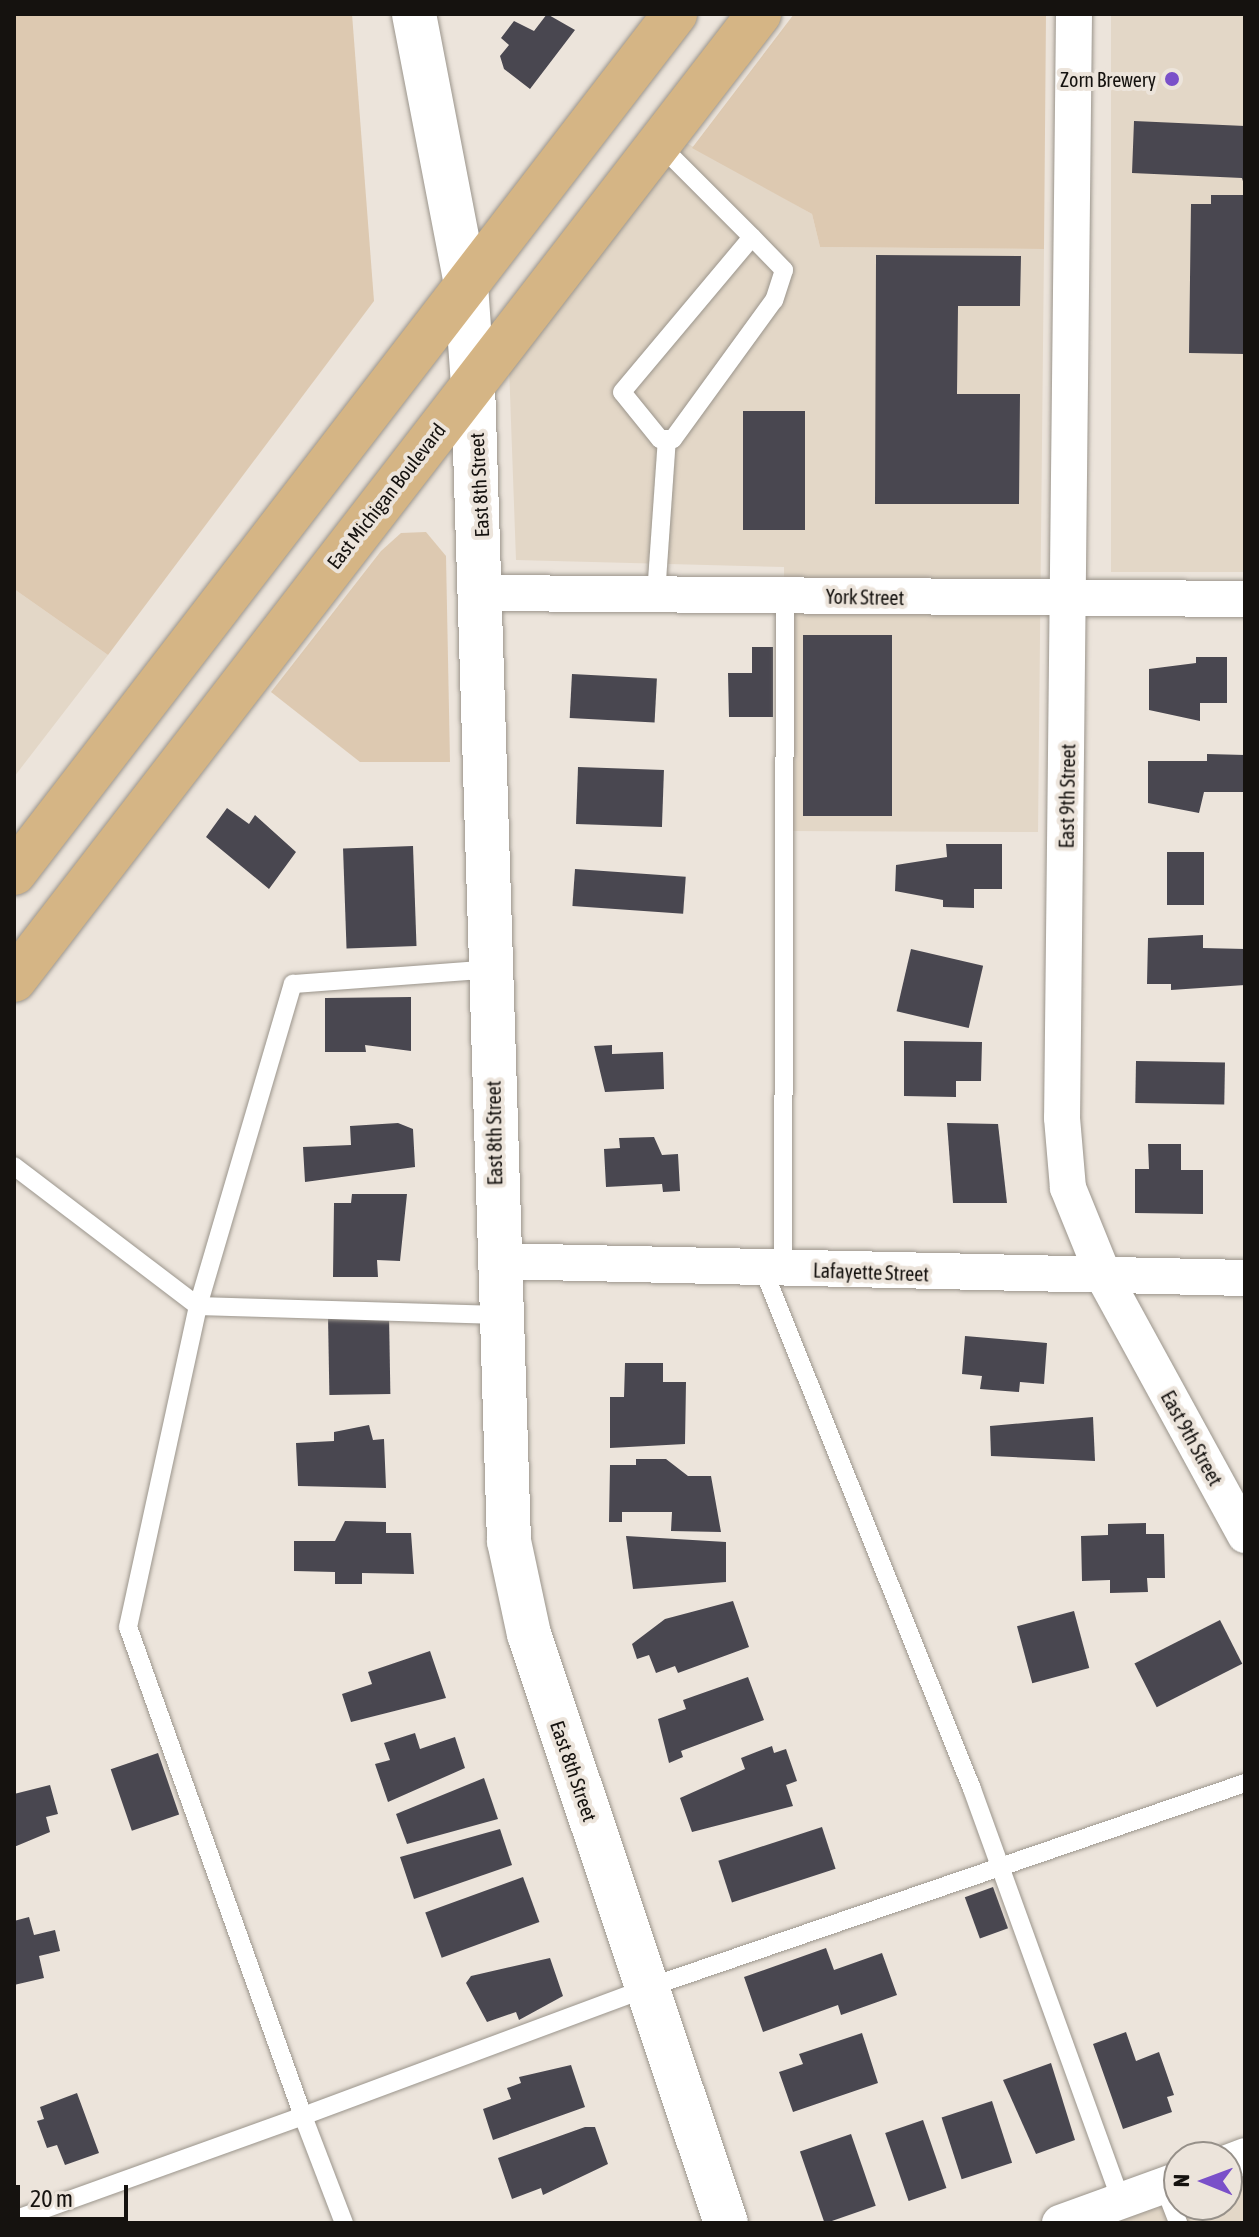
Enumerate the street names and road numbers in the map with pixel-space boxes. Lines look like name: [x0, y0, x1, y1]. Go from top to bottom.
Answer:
street label: East Michigan Boulevard: [322, 418, 450, 574]
street label: East 8th Street: [464, 432, 494, 538]
street label: York Street: [826, 584, 904, 610]
street label: East 9th Street: [1054, 743, 1080, 849]
street label: East 8th Street: [481, 1080, 507, 1186]
street label: Lafayette Street: [813, 1258, 929, 1286]
street label: East 9th Street: [1156, 1386, 1228, 1490]
street label: East 8th Street: [546, 1718, 602, 1824]

